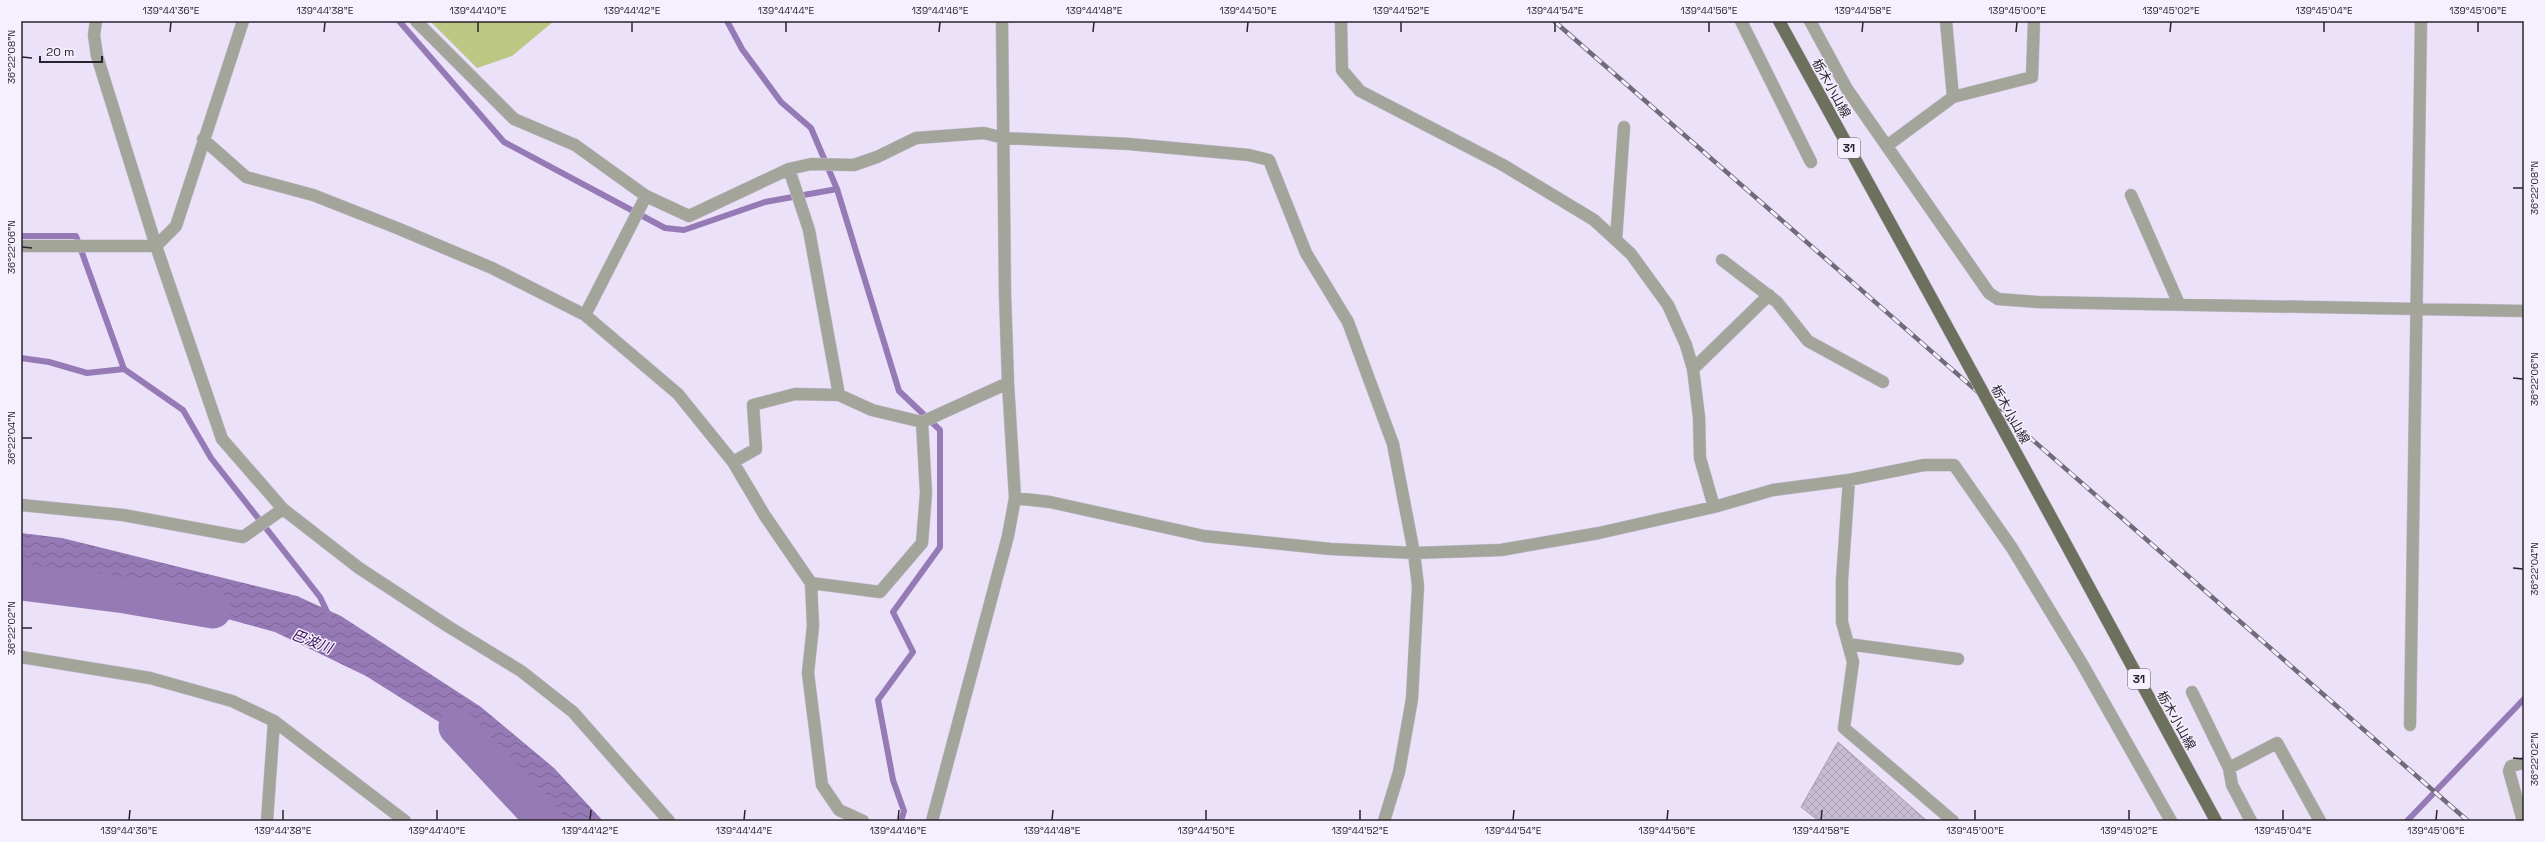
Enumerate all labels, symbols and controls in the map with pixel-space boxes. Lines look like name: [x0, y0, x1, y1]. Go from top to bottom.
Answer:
text: 139°44'36"E: [143, 4, 200, 17]
text: 139°44'38"E: [297, 4, 354, 17]
text: 139°44'40"E: [450, 4, 507, 17]
text: 139°44'42"E: [604, 4, 661, 17]
text: 139°44'44"E: [758, 4, 815, 17]
text: 139°44'46"E: [912, 4, 969, 17]
text: 139°44'48"E: [1066, 4, 1123, 17]
text: 139°44'50"E: [1219, 4, 1277, 17]
text: 139°44'52"E: [1373, 4, 1430, 17]
text: 139°44'54"E: [1527, 4, 1584, 17]
text: 139°44'56"E: [1681, 4, 1738, 17]
text: 139°44'58"E: [1835, 4, 1892, 17]
text: 139°45'00"E: [1988, 4, 2046, 17]
text: 139°45'02"E: [2142, 4, 2200, 17]
text: 139°45'04"E: [2295, 4, 2353, 17]
text: 139°45'06"E: [2449, 4, 2507, 17]
text: 36°22'08"N: [5, 30, 18, 84]
scale bar: [40, 38, 102, 64]
text: 20 m: [46, 44, 74, 60]
street label: 栃木小山線: [1808, 56, 1855, 121]
road number: 31: [1838, 138, 1860, 158]
text: 36°22'08"N: [2528, 161, 2541, 215]
text: 36°22'06"N: [5, 220, 18, 274]
text: 36°22'06"N: [2528, 352, 2541, 406]
street label: 栃木小山線: [1987, 382, 2034, 447]
text: 36°22'04"N: [5, 411, 18, 465]
text: 36°22'04"N: [2528, 542, 2541, 596]
text: 36°22'02"N: [5, 601, 18, 655]
water label: 巴波川: [289, 625, 337, 658]
road number: 31: [2128, 669, 2150, 689]
street label: 栃木小山線: [2153, 688, 2200, 753]
text: 36°22'02"N: [2528, 732, 2541, 786]
text: 139°44'36"E: [101, 824, 158, 837]
text: 139°44'38"E: [255, 824, 312, 837]
text: 139°44'40"E: [409, 824, 466, 837]
text: 139°44'42"E: [562, 824, 619, 837]
text: 139°44'44"E: [716, 824, 773, 837]
text: 139°44'46"E: [870, 824, 927, 837]
text: 139°44'48"E: [1024, 824, 1081, 837]
text: 139°44'50"E: [1177, 824, 1235, 837]
text: 139°44'52"E: [1332, 824, 1389, 837]
text: 139°44'54"E: [1485, 824, 1542, 837]
text: 139°44'56"E: [1639, 824, 1696, 837]
text: 139°44'58"E: [1793, 824, 1850, 837]
text: 139°45'00"E: [1946, 824, 2004, 837]
text: 139°45'02"E: [2100, 824, 2158, 837]
text: 139°45'04"E: [2254, 824, 2312, 837]
text: 139°45'06"E: [2407, 824, 2465, 837]

